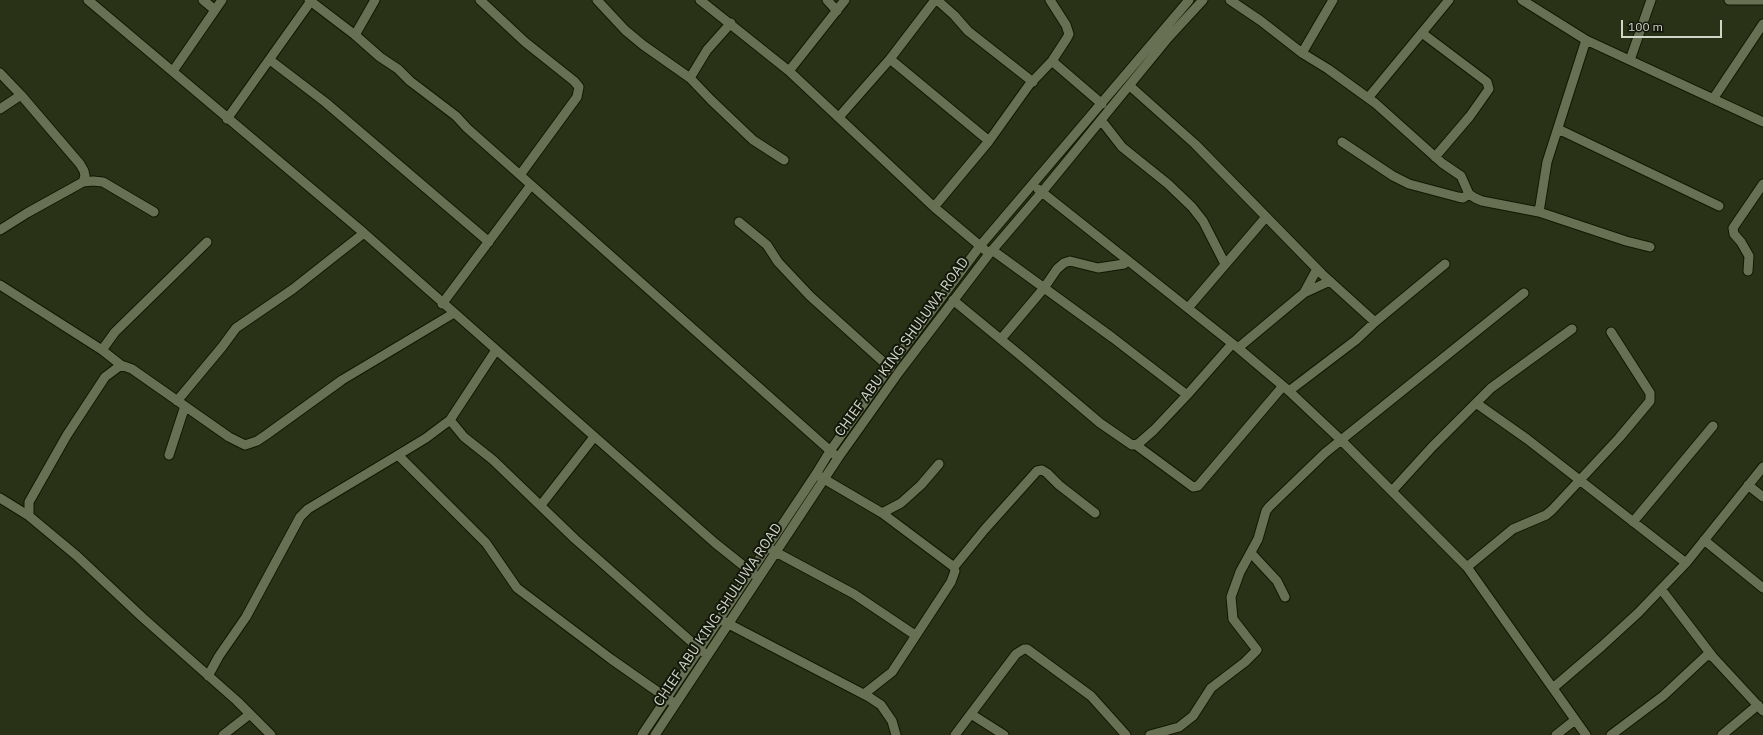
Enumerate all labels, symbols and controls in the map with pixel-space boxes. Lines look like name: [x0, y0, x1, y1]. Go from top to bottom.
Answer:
scale bar: [1623, 12, 1724, 38]
text: 100 m: [1628, 19, 1663, 34]
street label: CHIEF ABU KING SHULUWA ROAD: [831, 254, 973, 440]
street label: CHIEF ABU KING SHULUWA ROAD: [650, 520, 786, 710]

